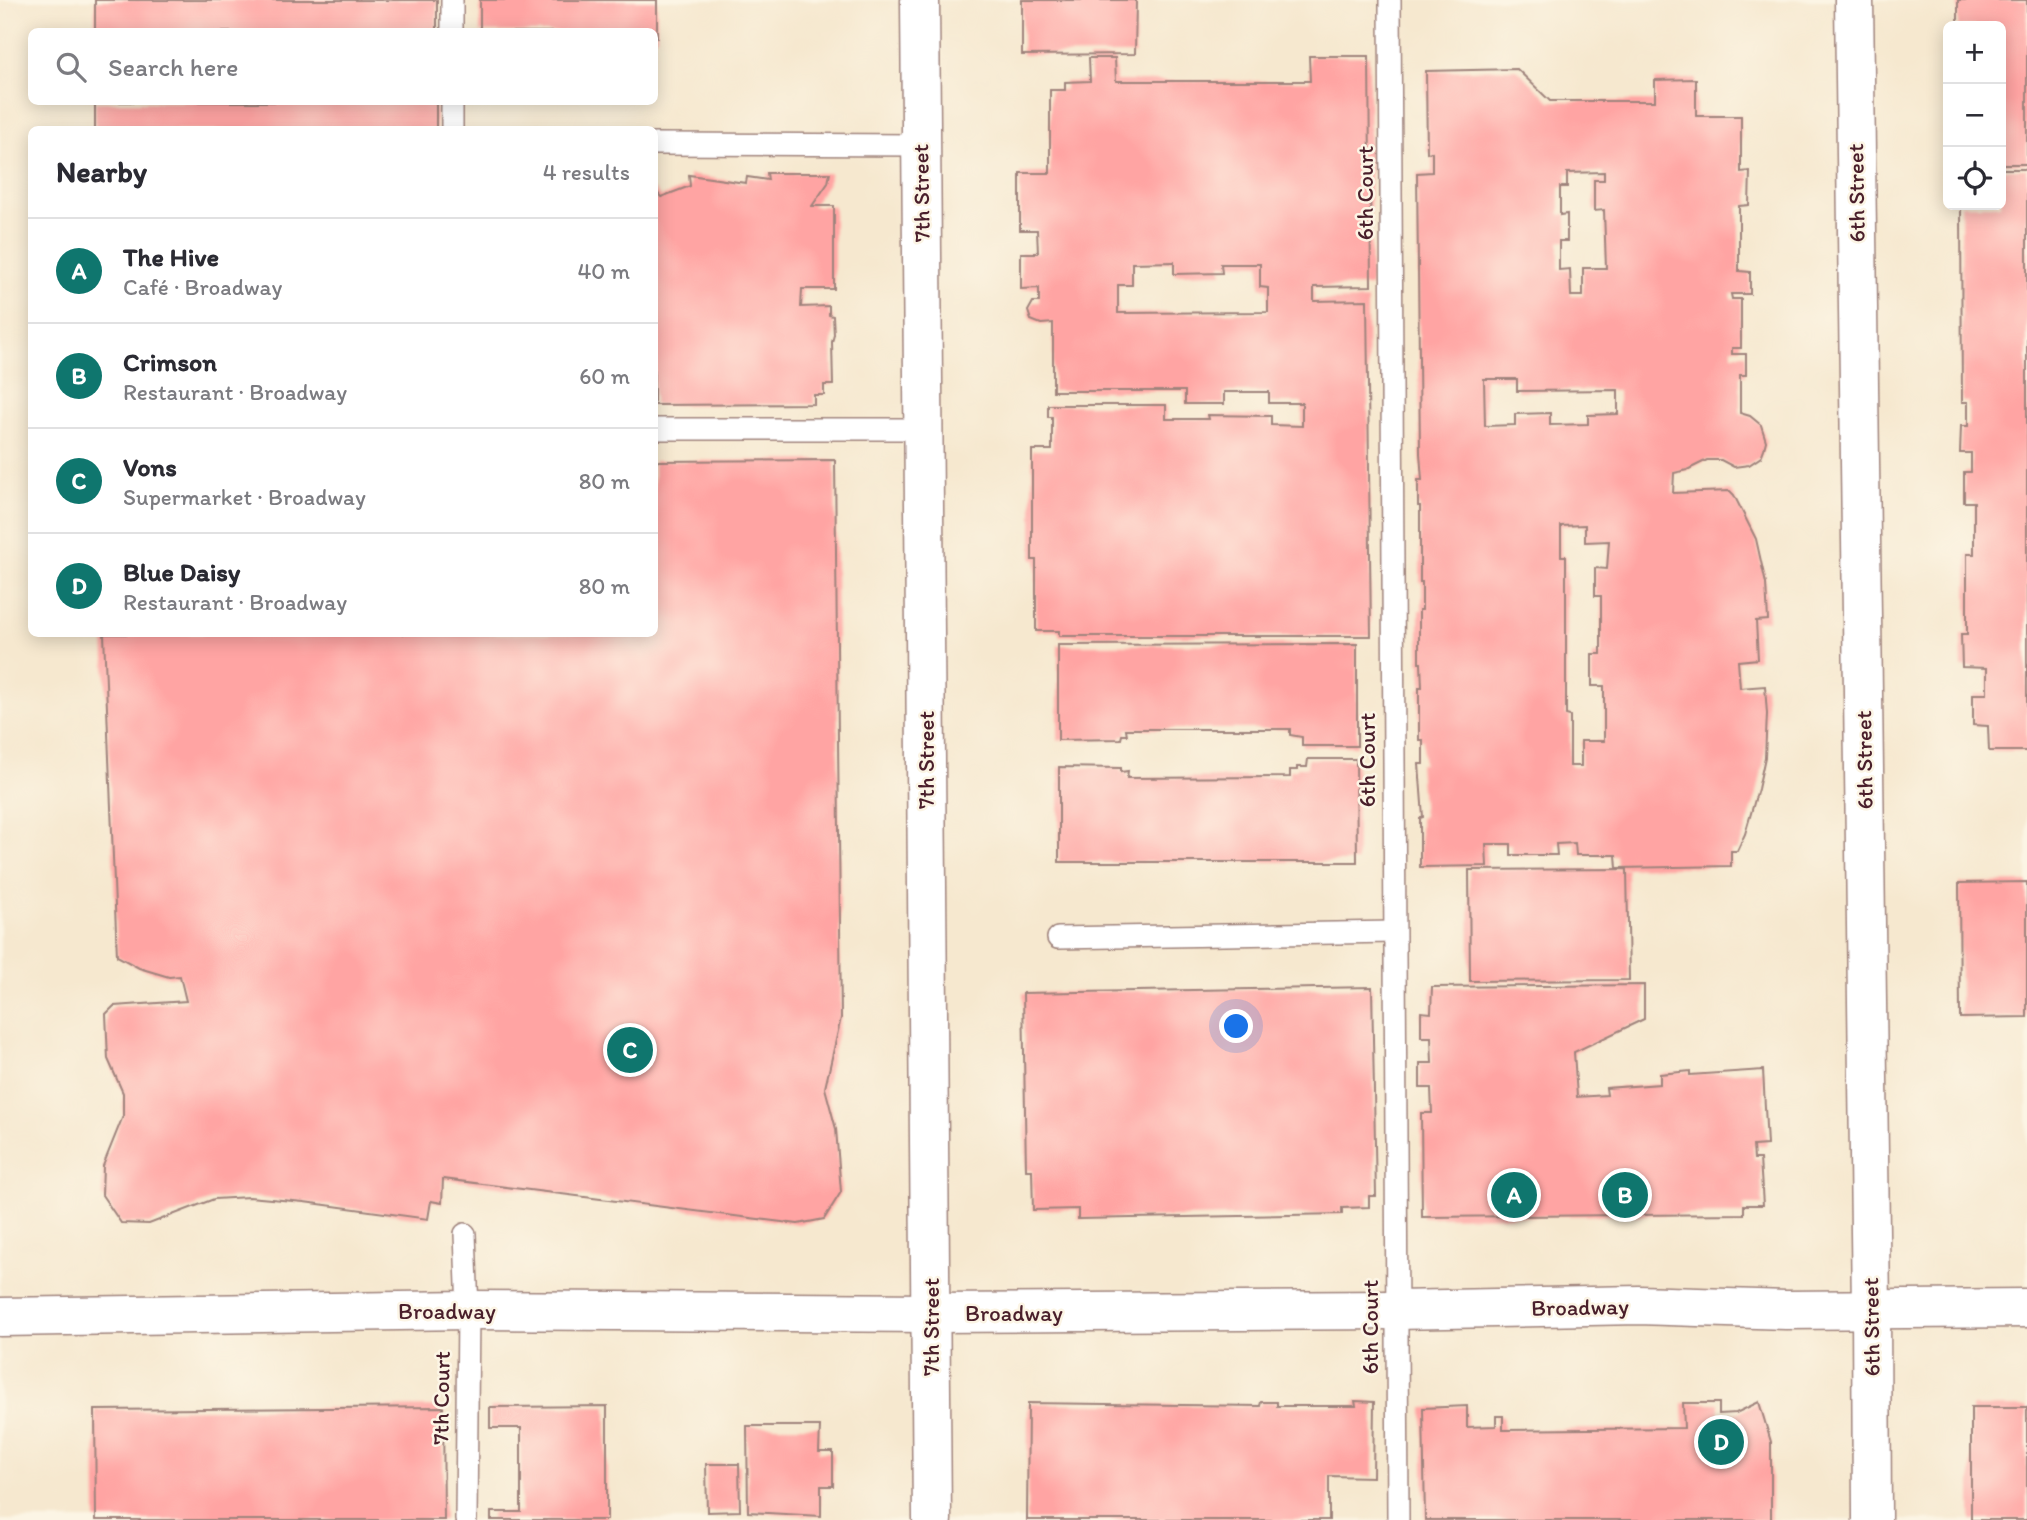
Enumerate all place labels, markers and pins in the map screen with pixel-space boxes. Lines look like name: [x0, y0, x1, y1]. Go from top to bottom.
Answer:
pin: C: [607, 1024, 653, 1076]
pin: A: [1491, 1169, 1537, 1221]
pin: B: [1602, 1169, 1648, 1221]
pin: D: [1698, 1416, 1744, 1468]

